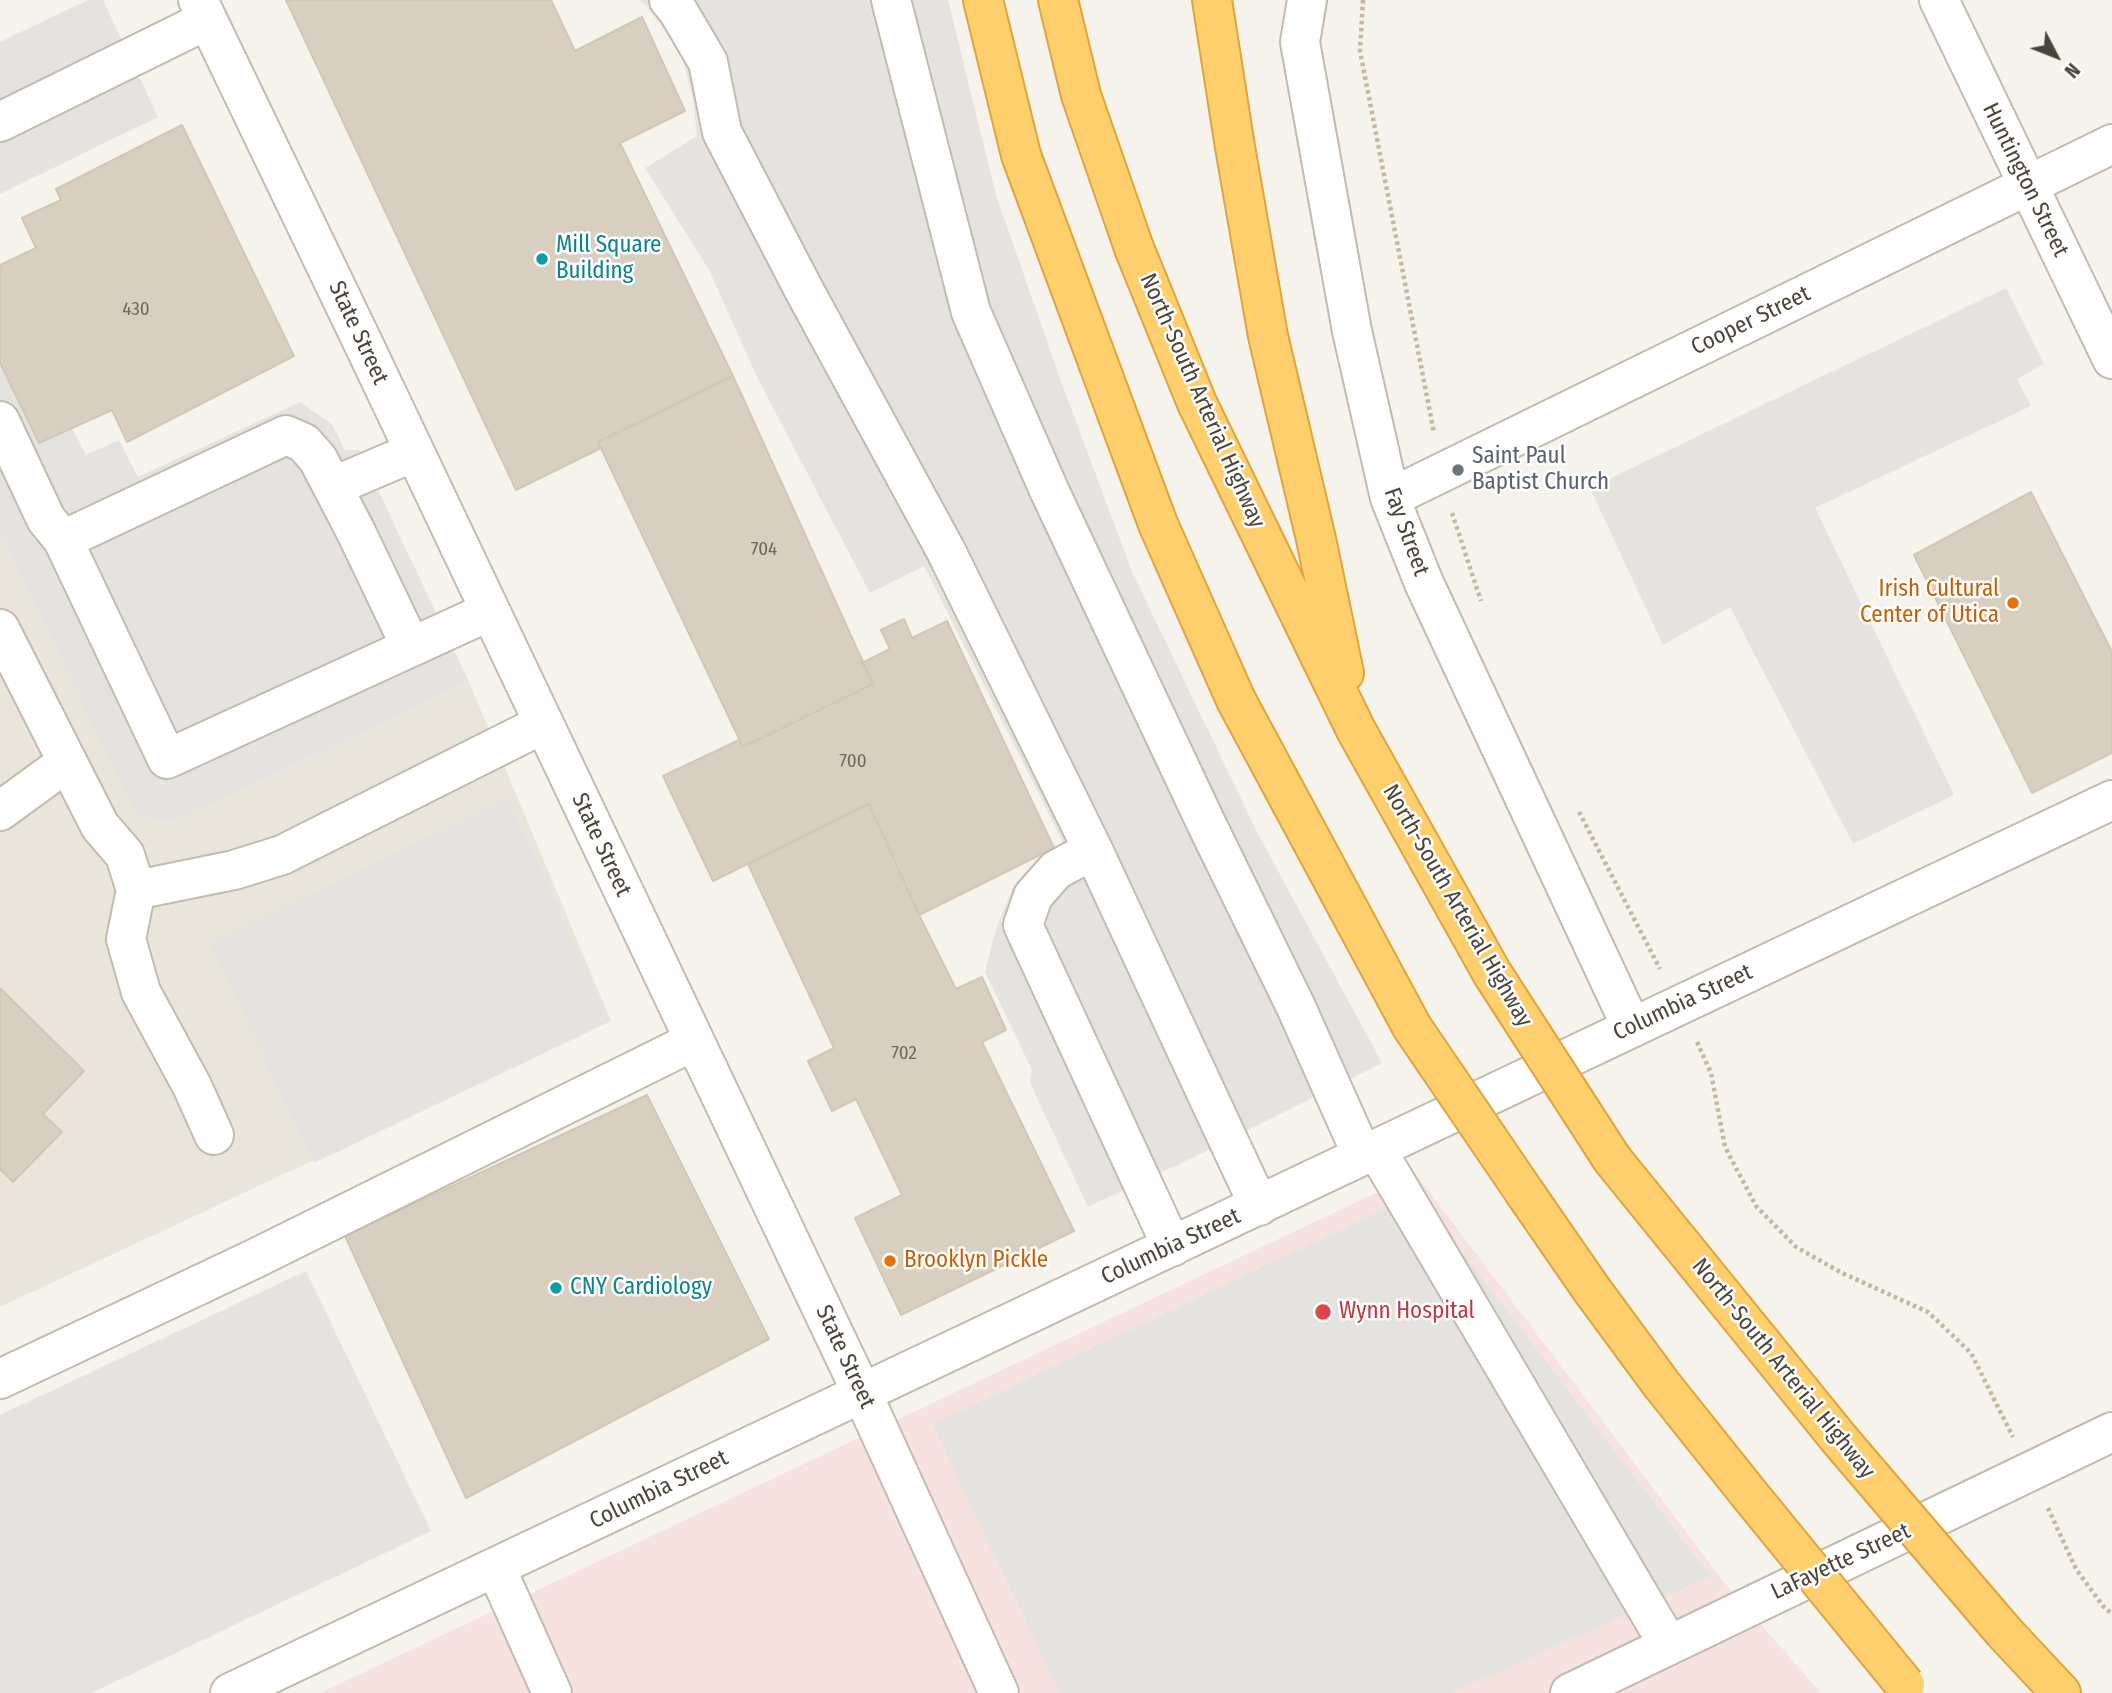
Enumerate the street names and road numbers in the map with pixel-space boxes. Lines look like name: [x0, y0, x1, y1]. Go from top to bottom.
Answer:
street label: Huntington Street: [1976, 99, 2074, 261]
street label: North-South Arterial Highway: [1133, 270, 1271, 532]
street label: State Street: [322, 277, 394, 389]
street label: Cooper Street: [1687, 280, 1815, 362]
street label: Fay Street: [1377, 484, 1435, 580]
street label: North-South Arterial Highway: [1376, 780, 1538, 1032]
street label: State Street: [565, 789, 637, 901]
street label: Columbia Street: [1609, 959, 1757, 1047]
street label: Columbia Street: [1097, 1203, 1245, 1291]
street label: North-South Arterial Highway: [1686, 1253, 1880, 1485]
street label: State Street: [809, 1301, 881, 1413]
street label: Columbia Street: [585, 1445, 733, 1535]
street label: LaFayette Street: [1767, 1518, 1915, 1606]

